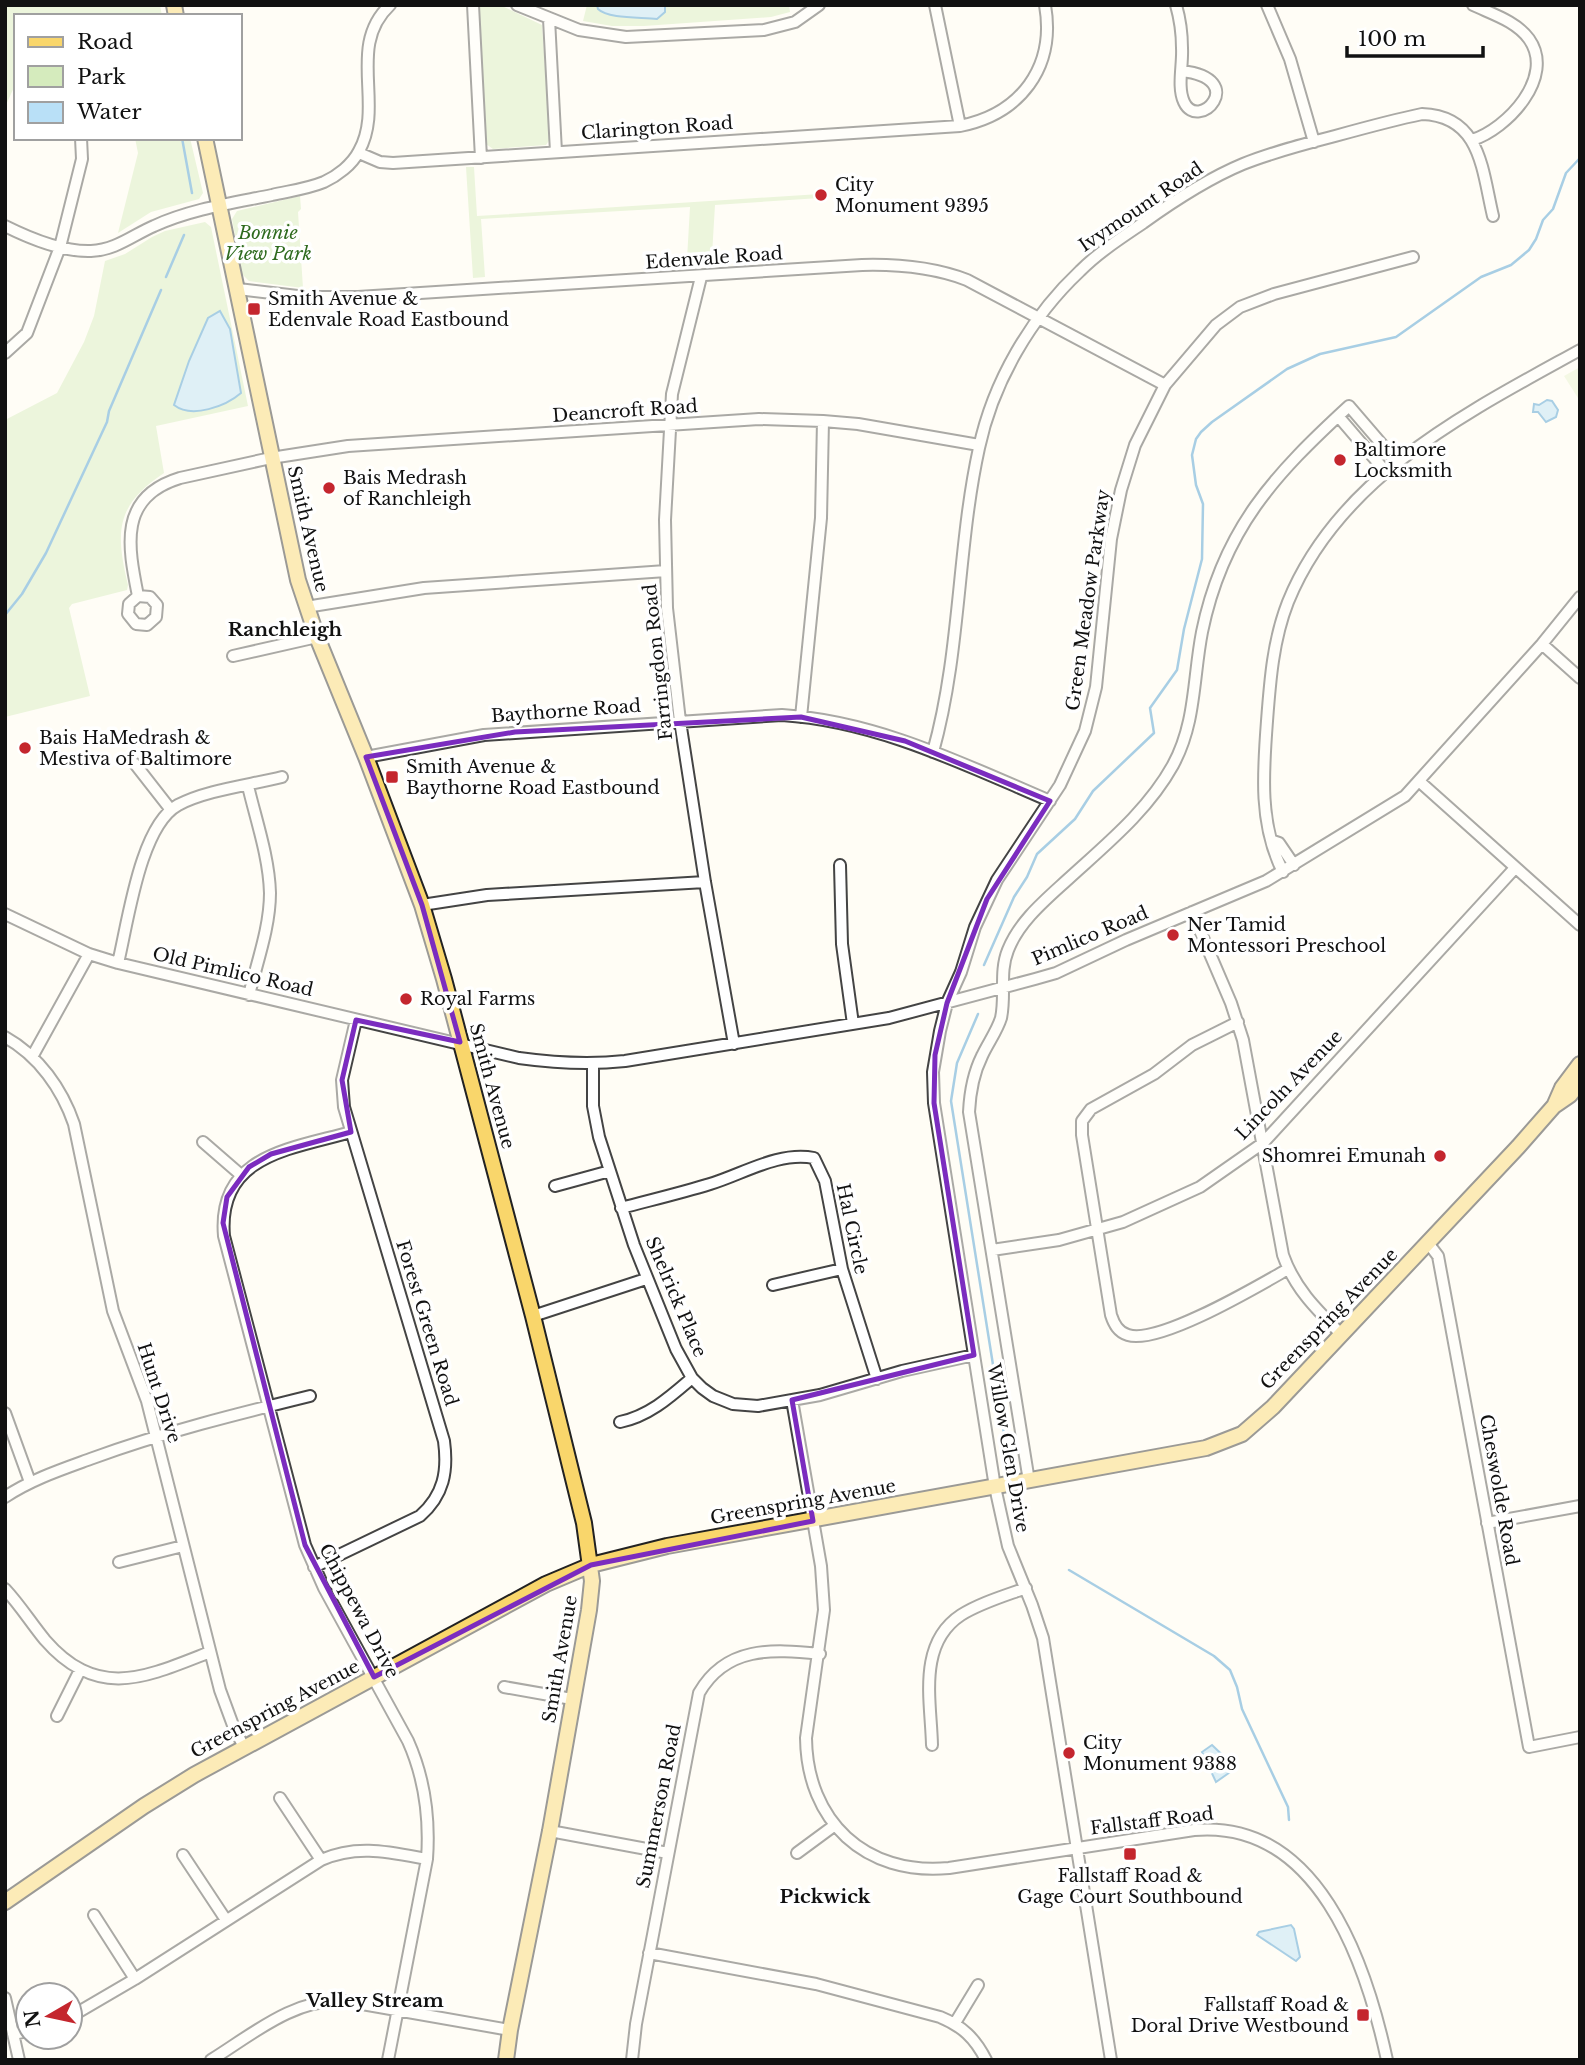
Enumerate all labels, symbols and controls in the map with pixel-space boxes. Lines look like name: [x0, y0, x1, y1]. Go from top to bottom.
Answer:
legend: [14, 14, 242, 140]
scale bar: [1347, 14, 1484, 58]
text: 100 m: [1358, 26, 1426, 52]
text: Road: [77, 29, 133, 55]
text: Park: [77, 64, 126, 90]
text: Water: [76, 99, 141, 125]
street label: Clarington Road: [580, 112, 734, 144]
street label: Ivymount Road: [1075, 157, 1207, 257]
place label: City Monument 9395: [835, 174, 989, 217]
marker: City Monument 9395: [813, 187, 829, 203]
park label: Bonnie View Park: [224, 222, 312, 265]
street label: Edenvale Road: [645, 242, 783, 274]
place label: Smith Avenue & Edenvale Road Eastbound: [268, 288, 509, 331]
marker: Smith Avenue & Edenvale Road Eastbound: [246, 301, 262, 317]
street label: Deancroft Road: [552, 395, 698, 427]
place label: Baltimore Locksmith: [1354, 439, 1452, 482]
marker: Baltimore Locksmith: [1332, 452, 1348, 468]
street label: Smith Avenue: [283, 464, 333, 594]
place label: Bais Medrash of Ranchleigh: [343, 467, 471, 510]
marker: Bais Medrash of Ranchleigh: [321, 480, 337, 496]
street label: Green Meadow Parkway: [1062, 487, 1115, 712]
street label: Farringdon Road: [639, 583, 677, 741]
district label: Ranchleigh: [228, 618, 343, 641]
street label: Baythorne Road: [490, 695, 642, 727]
place label: Bais HaMedrash & Mestiva of Baltimore: [39, 727, 232, 770]
marker: Bais HaMedrash & Mestiva of Baltimore: [17, 740, 33, 756]
place label: Smith Avenue & Baythorne Road Eastbound: [406, 756, 660, 799]
marker: Smith Avenue & Baythorne Road Eastbound: [384, 769, 400, 785]
street label: Pimlico Road: [1028, 902, 1152, 970]
place label: Ner Tamid Montessori Preschool: [1187, 914, 1386, 957]
marker: Ner Tamid Montessori Preschool: [1165, 927, 1181, 943]
street label: Old Pimlico Road: [150, 943, 316, 1001]
place label: Royal Farms: [420, 988, 535, 1010]
marker: Royal Farms: [398, 991, 414, 1007]
street label: Smith Avenue: [465, 1021, 519, 1151]
street label: Lincoln Avenue: [1231, 1025, 1347, 1145]
place label: Shomrei Emunah: [1262, 1145, 1426, 1167]
marker: Shomrei Emunah: [1432, 1148, 1448, 1164]
street label: Hal Circle: [832, 1182, 872, 1276]
street label: Shelrick Place: [641, 1233, 711, 1361]
street label: Forest Green Road: [391, 1237, 463, 1409]
street label: Greenspring Avenue: [1256, 1244, 1402, 1394]
street label: Hunt Drive: [132, 1340, 186, 1446]
street label: Willow Glen Drive: [982, 1361, 1034, 1534]
street label: Cheswolde Road: [1475, 1413, 1523, 1567]
street label: Greenspring Avenue: [708, 1475, 898, 1529]
street label: Chippewa Drive: [314, 1540, 404, 1682]
street label: Smith Avenue: [538, 1593, 582, 1725]
street label: Greenspring Avenue: [187, 1655, 363, 1763]
street label: Summerson Road: [632, 1722, 686, 1890]
place label: City Monument 9388: [1083, 1732, 1237, 1775]
marker: City Monument 9388: [1061, 1745, 1077, 1761]
street label: Fallstaff Road: [1089, 1803, 1215, 1839]
marker: Fallstaff Road & Gage Court Southbound: [1122, 1846, 1138, 1862]
place label: Fallstaff Road & Gage Court Southbound: [1017, 1865, 1243, 1908]
district label: Pickwick: [780, 1885, 871, 1908]
north arrow: [14, 1981, 84, 2051]
district label: Valley Stream: [305, 1989, 444, 2012]
place label: Fallstaff Road & Doral Drive Westbound: [1131, 1994, 1349, 2037]
marker: Fallstaff Road & Doral Drive Westbound: [1355, 2007, 1371, 2023]
text: N: [20, 2008, 45, 2029]

